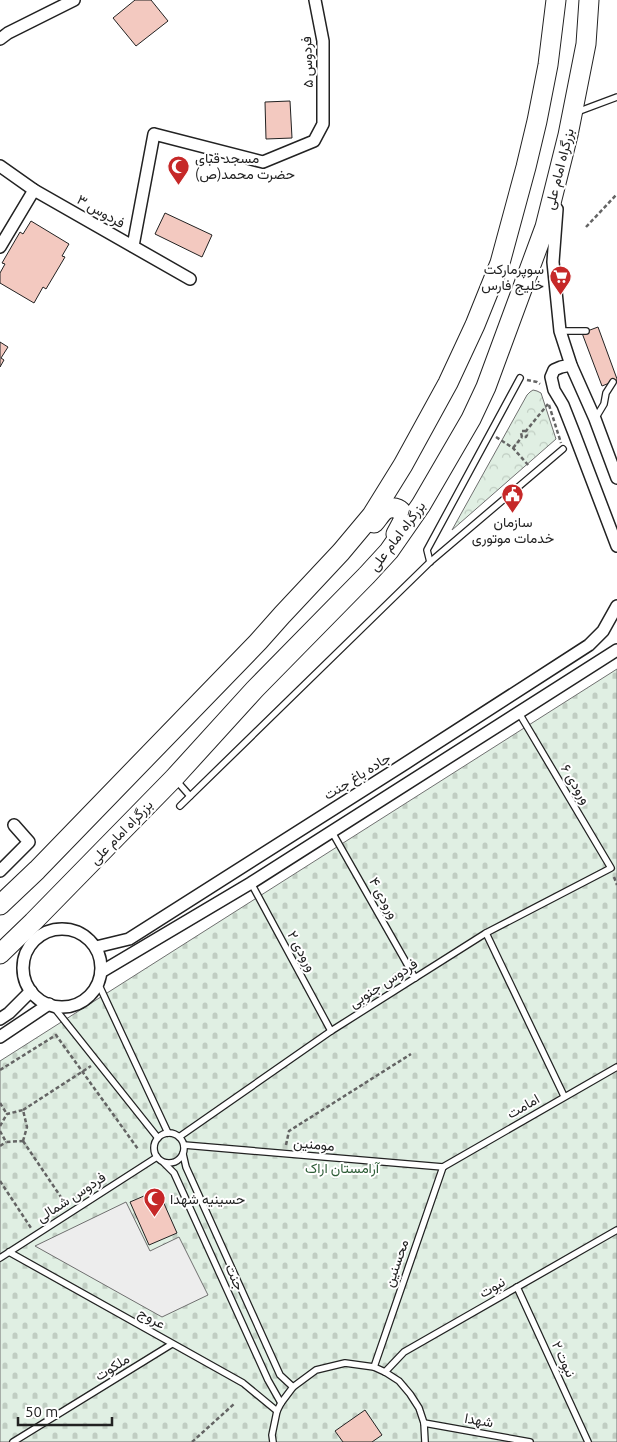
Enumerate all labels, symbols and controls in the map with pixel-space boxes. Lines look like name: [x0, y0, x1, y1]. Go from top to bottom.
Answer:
street label: فردوس ۵: [298, 36, 317, 88]
street label: بزرگراه امام علی: [541, 127, 578, 212]
place label: مسجد قبای حضرت محمد‌(ص): [195, 150, 295, 183]
mosque icon: مسجد قبای حضرت محمد‌(ص): [167, 154, 191, 185]
street label: فردوس ۳: [74, 191, 128, 232]
place label: سوپرمارکت خلیج فارس: [481, 261, 544, 296]
supermarket icon: سوپرمارکت خلیج فارس: [548, 265, 572, 296]
public building icon: سازمان خدمات موتوری: [501, 482, 525, 513]
street label: بزرگراه امام علی: [366, 498, 429, 575]
place label: سازمان خدمات موتوری: [472, 514, 554, 547]
street label: جاده باغ جنت: [321, 749, 395, 805]
street label: ورودی ۶: [557, 761, 594, 807]
street label: بزرگراه امام علی: [86, 797, 156, 868]
street label: ورودی ۴: [365, 875, 402, 922]
street label: ورودی ۲: [283, 928, 320, 975]
street label: فردوس جنوبی: [346, 955, 421, 1012]
street label: امامت: [504, 1090, 542, 1122]
street label: مومنین: [293, 1134, 335, 1155]
park label: آرامستان اراک: [305, 1160, 381, 1177]
street label: فردوس شمالی: [33, 1169, 109, 1226]
mosque icon: حسینیه شهدا: [142, 1187, 166, 1218]
place label: حسینیه شهدا: [170, 1191, 245, 1208]
street label: محسنین: [380, 1237, 413, 1289]
street label: جنت: [221, 1261, 248, 1293]
street label: نبوت: [476, 1273, 508, 1302]
street label: عروج: [134, 1304, 168, 1334]
street label: نبوت ۲: [548, 1338, 579, 1380]
street label: ملکوت: [92, 1350, 133, 1385]
scale bar: [18, 1394, 111, 1426]
text: 50 m: [25, 1403, 58, 1420]
street label: شهدا: [463, 1410, 495, 1431]

